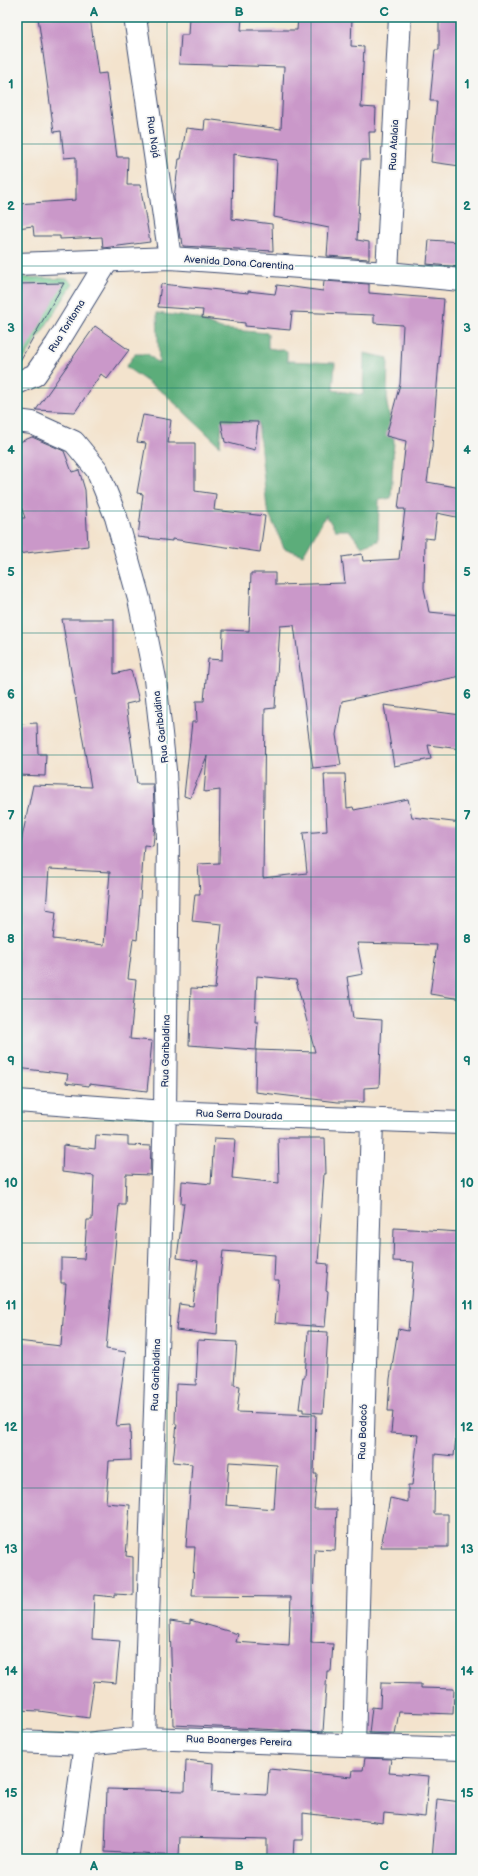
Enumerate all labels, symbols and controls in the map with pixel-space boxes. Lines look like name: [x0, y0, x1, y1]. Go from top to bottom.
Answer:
text: A: [89, 4, 98, 20]
text: B: [234, 4, 244, 20]
text: C: [379, 4, 389, 20]
text: 1: [8, 76, 14, 92]
text: 1: [464, 76, 470, 92]
street label: Rua Najá: [144, 115, 162, 159]
street label: Rua Atalaia: [387, 119, 401, 171]
text: 2: [7, 198, 15, 214]
text: 2: [463, 198, 471, 214]
street label: Avenida Dona Carentina: [184, 253, 295, 273]
street label: Rua Toritoma: [46, 297, 88, 355]
text: 3: [7, 320, 15, 336]
text: 3: [463, 320, 471, 336]
text: 4: [7, 442, 15, 458]
text: 4: [463, 442, 471, 458]
text: 5: [7, 564, 15, 580]
text: 5: [463, 564, 471, 580]
text: 6: [7, 686, 15, 702]
text: 6: [463, 686, 471, 702]
street label: Rua Garibaldina: [151, 690, 171, 764]
text: 7: [7, 808, 15, 824]
text: 7: [463, 808, 471, 824]
text: 8: [7, 931, 15, 947]
text: 8: [463, 931, 471, 947]
street label: Rua Garibaldina: [159, 1014, 173, 1088]
text: 9: [7, 1053, 15, 1069]
text: 9: [463, 1053, 471, 1069]
street label: Rua Serra Dourada: [195, 1107, 283, 1123]
text: 10: [4, 1175, 18, 1191]
text: 10: [460, 1175, 474, 1191]
text: 11: [6, 1297, 16, 1313]
text: 11: [462, 1297, 472, 1313]
street label: Rua Garibaldina: [149, 1338, 163, 1412]
street label: Rua Bodocó: [356, 1404, 370, 1460]
text: 12: [4, 1419, 18, 1435]
text: 12: [460, 1419, 474, 1435]
text: 13: [4, 1541, 18, 1557]
text: 13: [460, 1541, 474, 1557]
text: 14: [4, 1663, 18, 1679]
text: 14: [460, 1663, 474, 1679]
street label: Rua Boanerges Pereira: [186, 1733, 293, 1749]
text: 15: [5, 1785, 18, 1801]
text: 15: [461, 1785, 474, 1801]
text: A: [89, 1858, 98, 1874]
text: B: [234, 1858, 244, 1874]
text: C: [379, 1858, 389, 1874]

